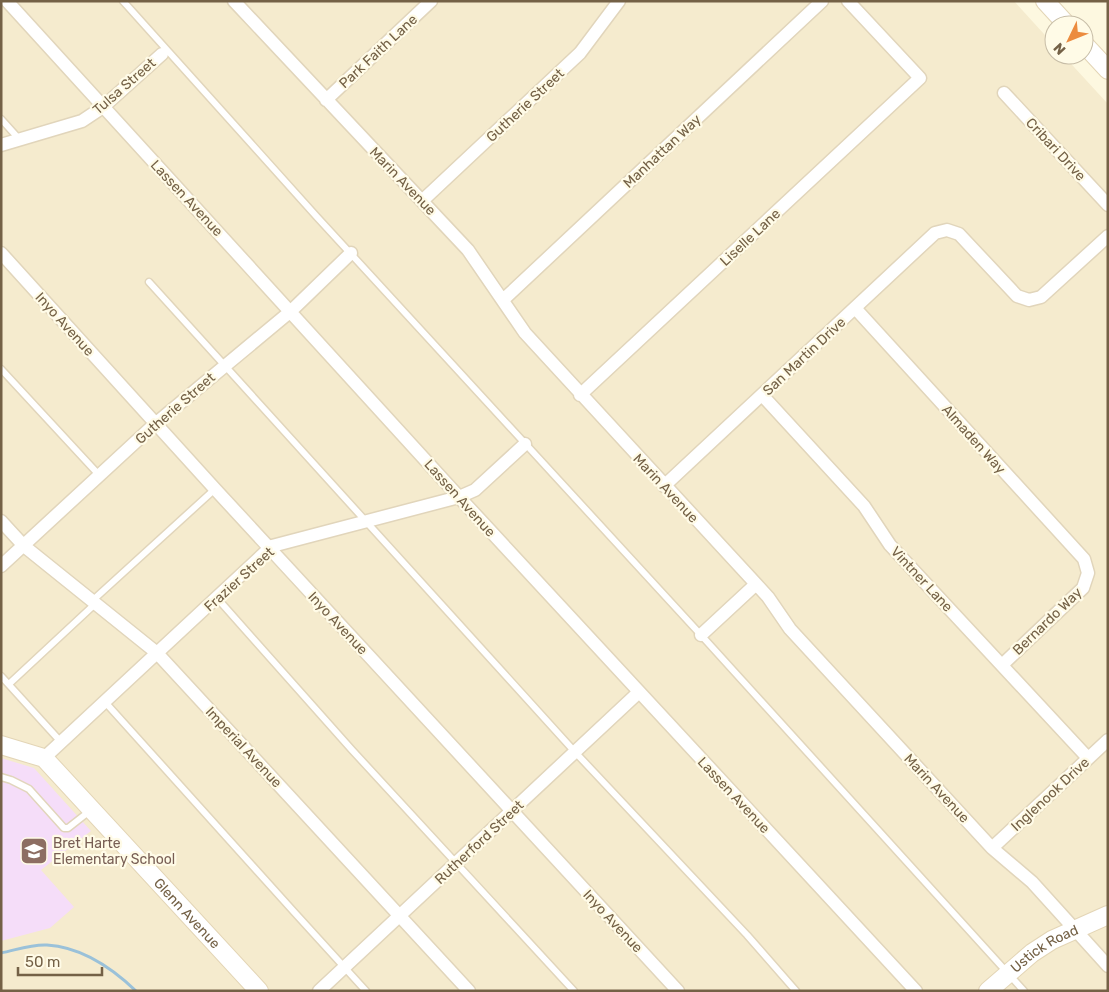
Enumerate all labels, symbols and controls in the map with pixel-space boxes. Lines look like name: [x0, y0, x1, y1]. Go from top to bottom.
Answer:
street label: Park Faith Lane: [336, 11, 421, 92]
north arrow: [1044, 15, 1094, 65]
text: N: [1050, 39, 1070, 58]
street label: Tulsa Street: [89, 54, 160, 118]
street label: Gutherie Street: [483, 65, 568, 146]
street label: Manhattan Way: [620, 111, 705, 192]
street label: Cribari Drive: [1022, 114, 1089, 184]
street label: Marin Avenue: [366, 144, 439, 219]
street label: Lassen Avenue: [147, 157, 226, 240]
street label: Liselle Lane: [717, 205, 784, 270]
street label: Inyo Avenue: [32, 289, 98, 360]
street label: San Martin Drive: [759, 314, 849, 399]
street label: Gutherie Street: [132, 369, 219, 448]
street label: Almaden Way: [938, 401, 1009, 478]
street label: Marin Avenue: [629, 450, 702, 526]
street label: Lassen Avenue: [420, 456, 499, 541]
street label: Frazier Street: [201, 543, 278, 615]
street label: Vintner Lane: [887, 543, 956, 616]
street label: Bernardo Way: [1009, 584, 1086, 659]
street label: Inyo Avenue: [304, 588, 371, 658]
street label: Imperial Avenue: [202, 703, 286, 791]
street label: Marin Avenue: [900, 750, 973, 826]
street label: Lassen Avenue: [694, 754, 773, 837]
street label: Inglenook Drive: [1008, 754, 1093, 835]
street label: Rutherford Street: [431, 796, 528, 888]
place label: Bret Harte Elementary School: [53, 835, 175, 868]
school or university icon: Bret Harte Elementary School: [19, 836, 49, 866]
street label: Glenn Avenue: [150, 875, 224, 952]
street label: Inyo Avenue: [579, 886, 646, 956]
street label: Ustick Road: [1007, 921, 1081, 977]
scale bar: [18, 944, 101, 976]
text: 50 m: [25, 953, 60, 971]

